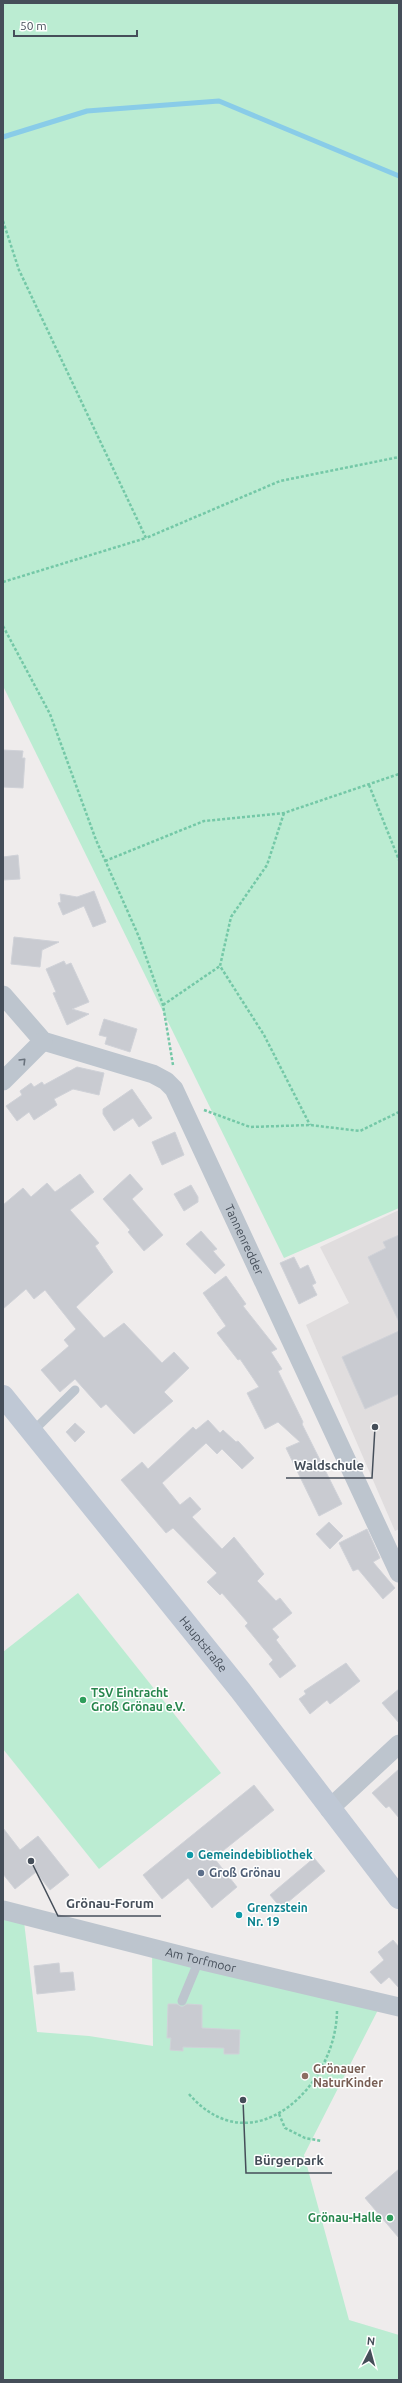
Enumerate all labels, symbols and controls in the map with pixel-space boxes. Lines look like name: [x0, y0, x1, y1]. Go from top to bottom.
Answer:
scale bar: [14, 12, 137, 38]
text: 50 m: [20, 19, 47, 32]
one-way arrow: [18, 1058, 26, 1066]
street label: Tannenredder: [223, 1202, 267, 1277]
callout: Waldschule: [286, 1453, 372, 1478]
text: Waldschule: [294, 1458, 364, 1472]
street label: Hauptstraße: [177, 1614, 230, 1674]
place label: TSV Eintracht Groß Grönau e.V.: [91, 1686, 185, 1713]
marker: TSV Eintracht Groß Grönau e.V.: [78, 1695, 88, 1705]
place label: Gemeindebibliothek: [198, 1848, 313, 1861]
marker: Gemeindebibliothek: [185, 1850, 195, 1860]
place label: Groß Grönau: [209, 1866, 281, 1879]
marker: Groß Grönau: [196, 1868, 206, 1878]
callout: Grönau-Forum: [58, 1891, 161, 1916]
text: Grönau-Forum: [66, 1896, 154, 1910]
place label: Grenzstein Nr. 19: [247, 1901, 308, 1928]
marker: Grenzstein Nr. 19: [234, 1910, 244, 1920]
street label: Am Torfmoor: [164, 1945, 238, 1975]
place label: Grönauer NaturKinder: [313, 2062, 383, 2089]
marker: Grönauer NaturKinder: [300, 2071, 310, 2081]
callout: Bürgerpark: [246, 2148, 332, 2173]
text: Bürgerpark: [254, 2153, 324, 2167]
place label: Grönau-Halle: [308, 2211, 382, 2224]
marker: Grönau-Halle: [385, 2213, 395, 2223]
north arrow: [350, 2331, 390, 2371]
text: N: [366, 2335, 376, 2347]

